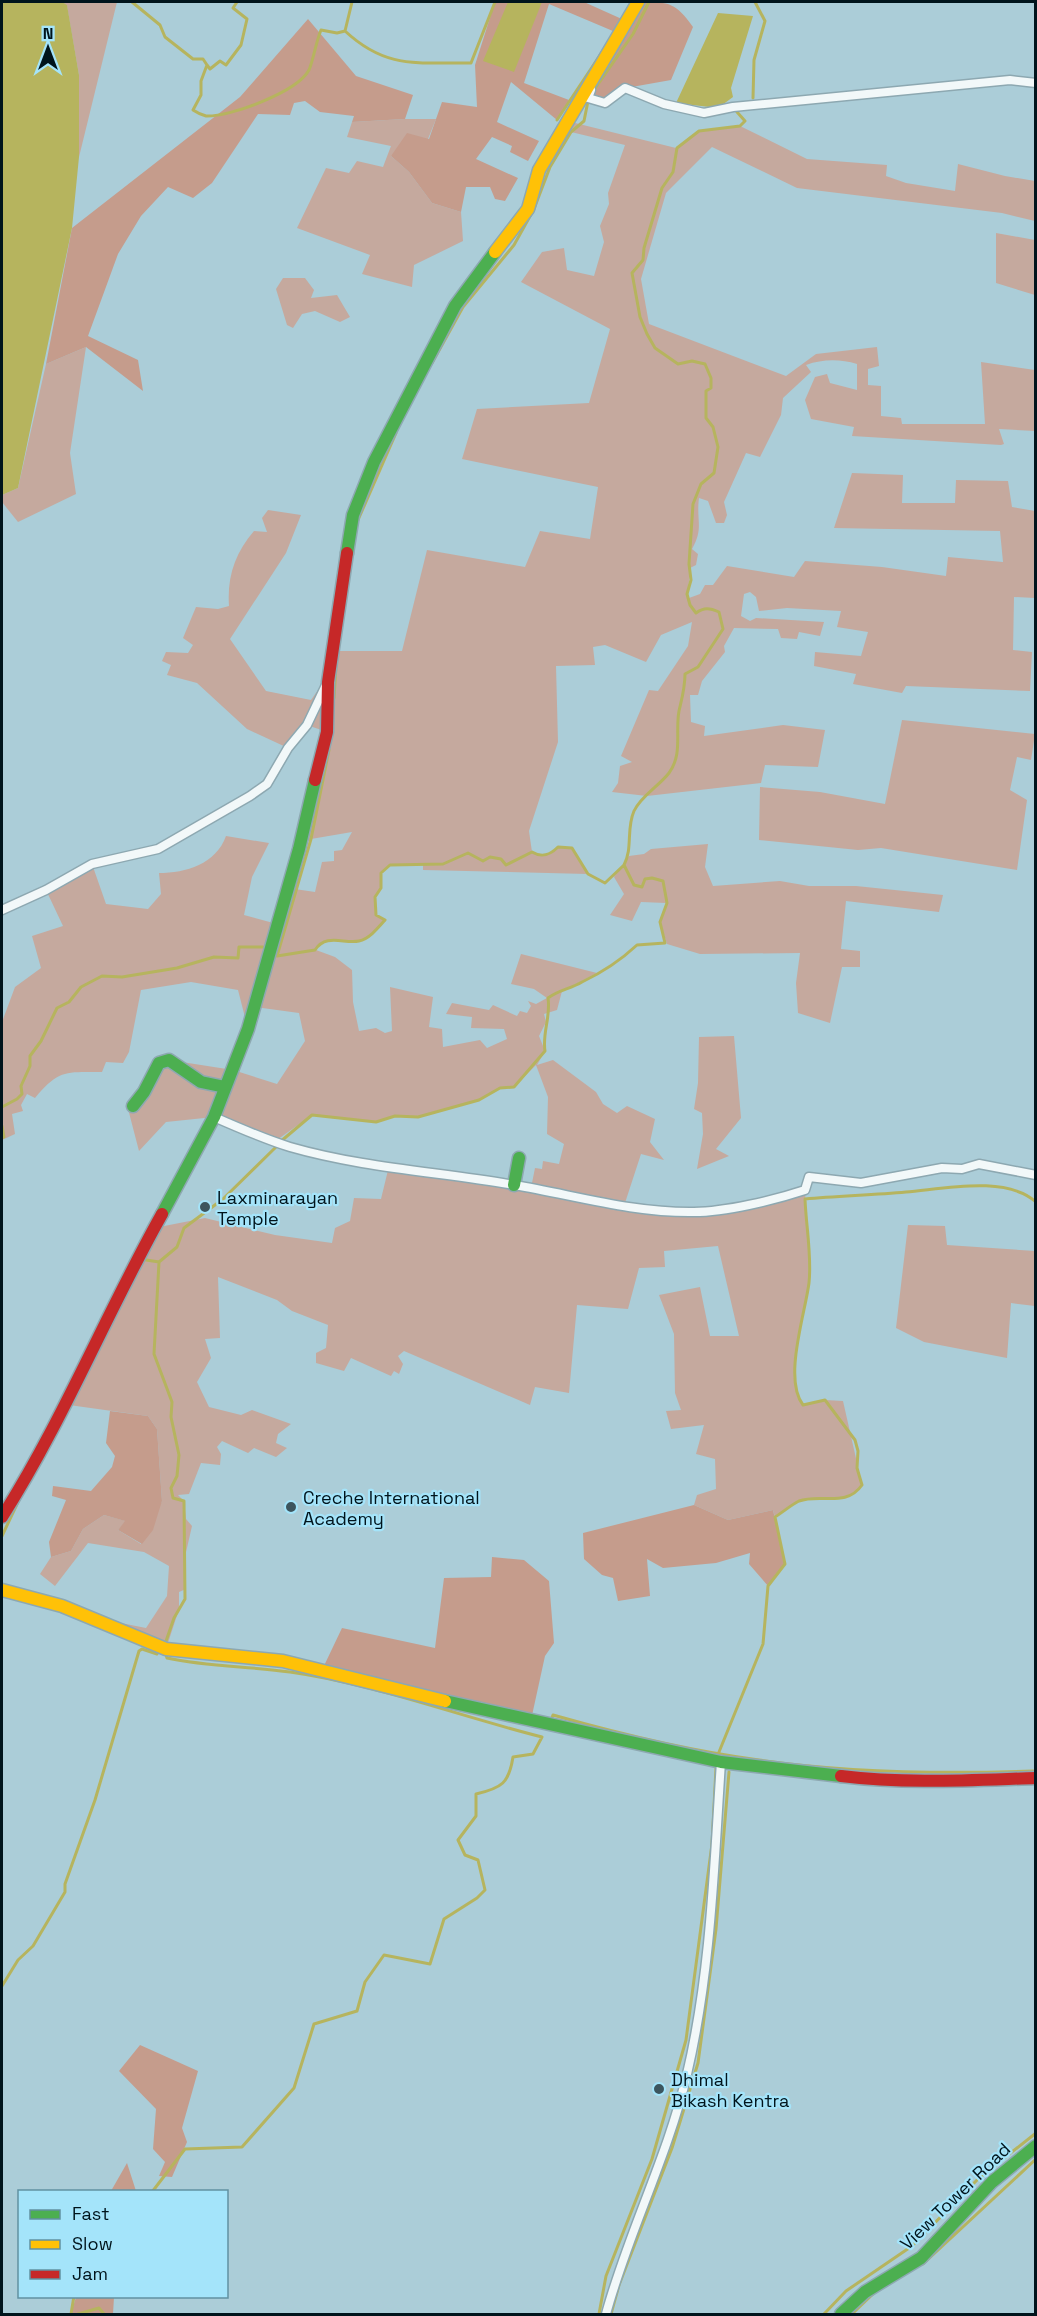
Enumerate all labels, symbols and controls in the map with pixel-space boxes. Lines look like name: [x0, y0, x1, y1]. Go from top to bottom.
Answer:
north arrow: [18, 18, 78, 78]
text: N: [43, 23, 53, 44]
place label: Laxminarayan Temple: [217, 1186, 338, 1230]
marker: Laxminarayan Temple: [198, 1200, 212, 1214]
place label: Creche International Academy: [303, 1486, 480, 1530]
marker: Creche International Academy: [284, 1500, 298, 1514]
place label: Dhimal Bikash Kentra: [671, 2068, 789, 2112]
marker: Dhimal Bikash Kentra: [652, 2082, 666, 2096]
street label: View Tower Road: [895, 2137, 1015, 2255]
legend: [18, 2190, 228, 2298]
text: Fast: [72, 2202, 109, 2225]
text: Slow: [72, 2232, 113, 2255]
text: Jam: [72, 2262, 108, 2285]

